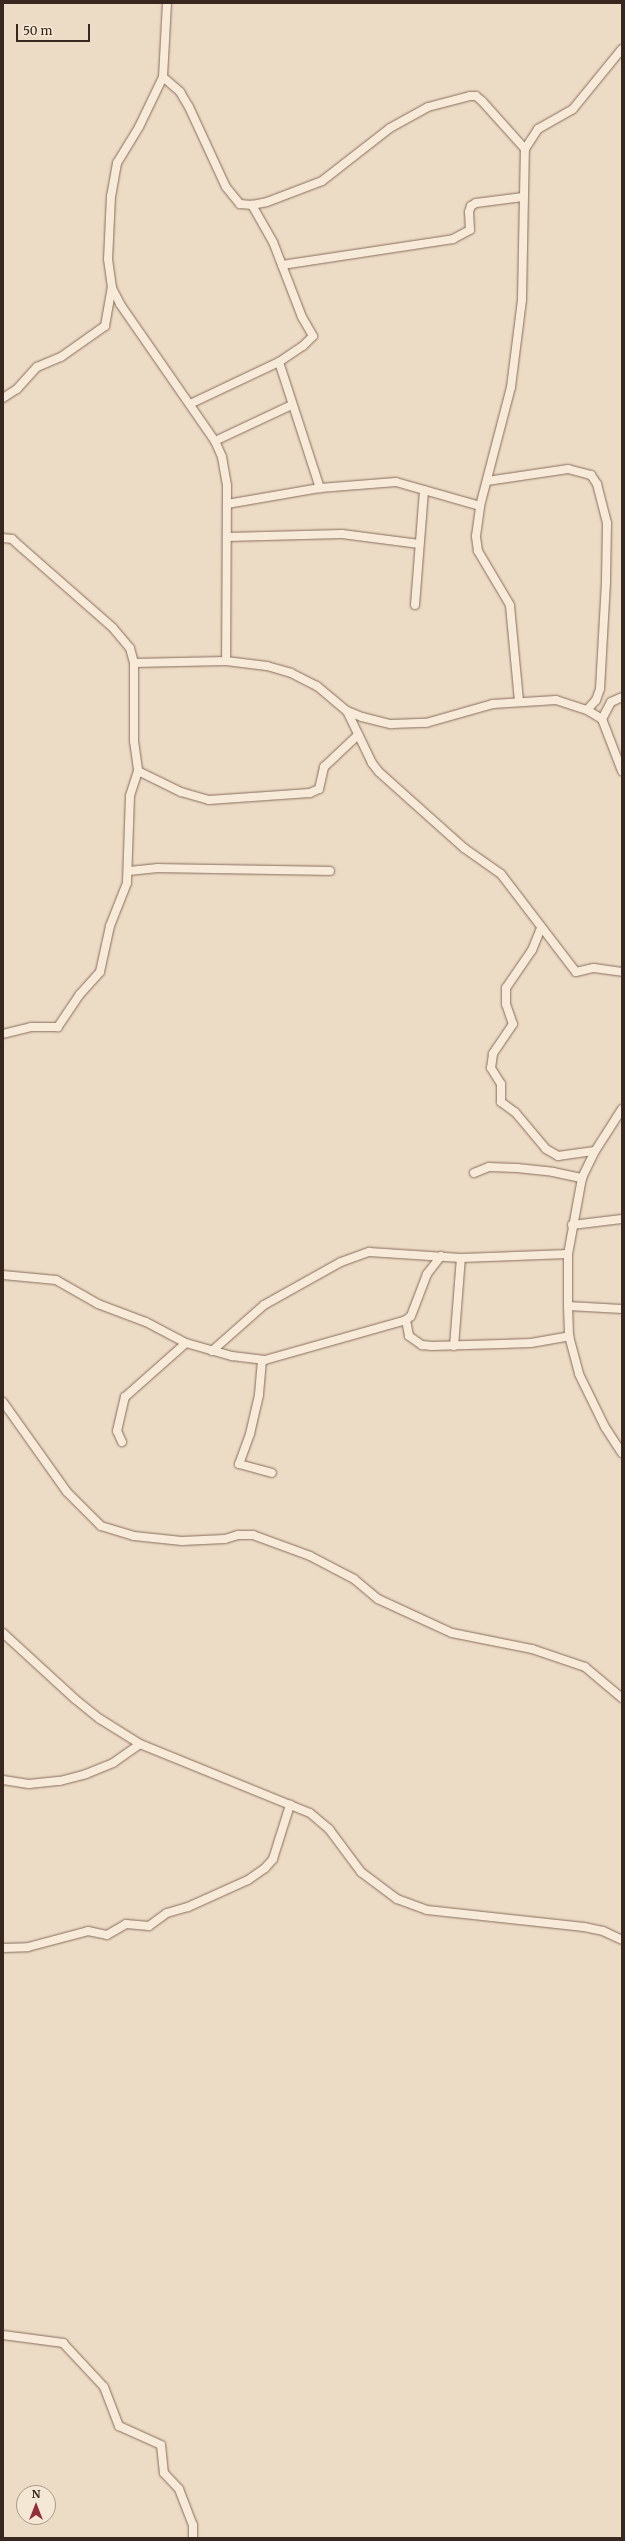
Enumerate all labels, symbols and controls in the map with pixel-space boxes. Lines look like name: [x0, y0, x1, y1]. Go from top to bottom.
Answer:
scale bar: [18, 16, 92, 42]
text: 50 m: [23, 23, 52, 38]
north arrow: [16, 2485, 56, 2525]
text: N: [32, 2487, 40, 2501]

